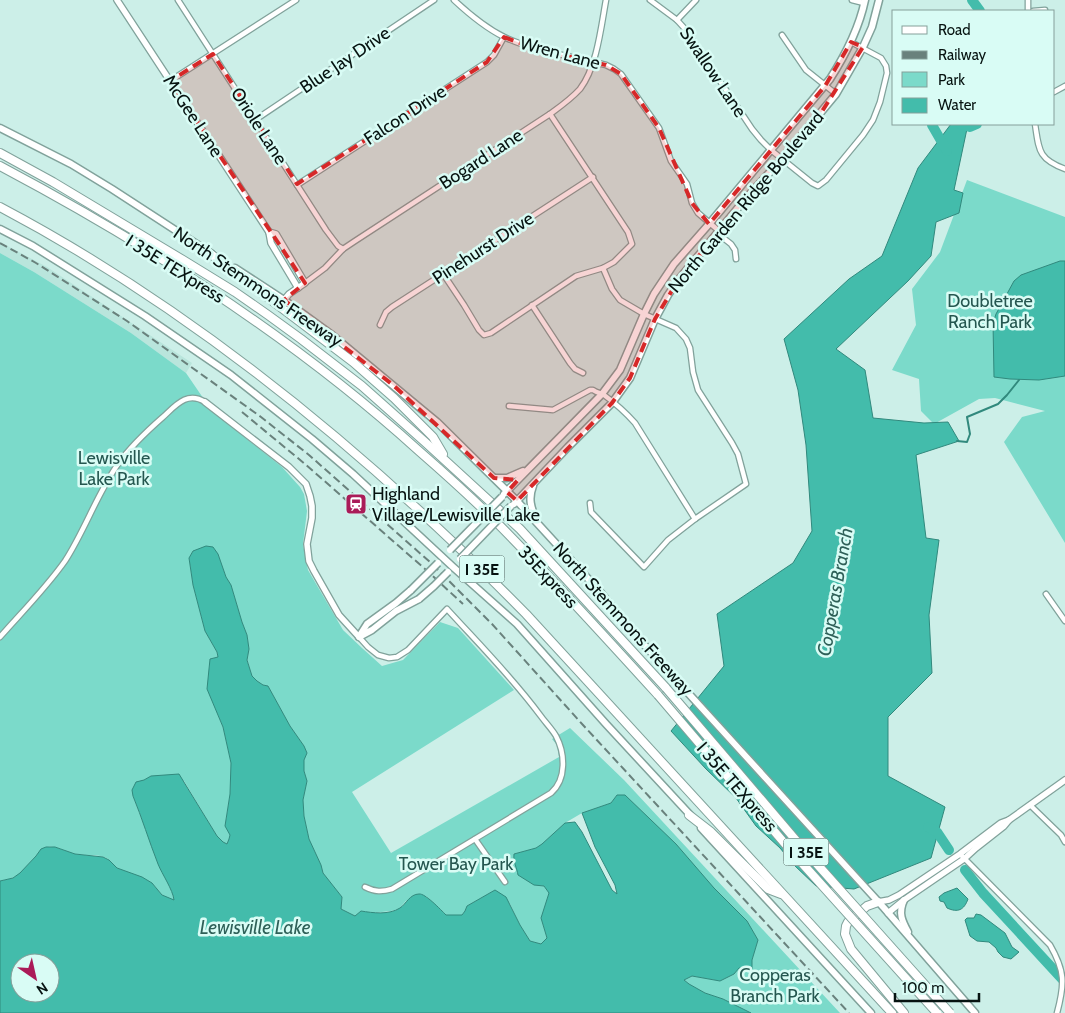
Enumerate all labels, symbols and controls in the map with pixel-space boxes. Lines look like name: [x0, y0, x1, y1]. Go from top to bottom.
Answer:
legend: [892, 10, 1055, 125]
text: Road: [938, 21, 971, 39]
street label: Blue Jay Drive: [296, 22, 394, 98]
street label: Swallow Lane: [675, 23, 751, 121]
street label: Wren Lane: [517, 32, 603, 74]
text: Railway: [938, 46, 987, 64]
street label: McGee Lane: [158, 71, 228, 161]
text: Park: [938, 71, 965, 89]
street label: Falcon Drive: [360, 80, 450, 150]
street label: Oriole Lane: [226, 83, 292, 169]
text: Water: [938, 96, 976, 114]
street label: North Garden Ridge Boulevard: [664, 107, 828, 297]
street label: Bogard Lane: [435, 124, 527, 194]
street label: Pinehurst Drive: [428, 207, 538, 289]
street label: North Stemmons Freeway: [169, 222, 347, 352]
street label: I 35E TEXpress: [122, 230, 228, 308]
park label: Doubletree Ranch Park: [947, 290, 1033, 333]
park label: Lewisville Lake Park: [78, 447, 150, 490]
place label: Highland Village/Lewisville Lake: [372, 483, 540, 526]
station icon: Highland Village/Lewisville Lake: [344, 492, 368, 516]
water label: Copperas Branch: [812, 526, 858, 658]
street label: North Stemmons Freeway: [548, 538, 698, 700]
street label: 35Express: [513, 541, 583, 613]
road number: I 35E: [460, 556, 504, 582]
street label: I 35E TEXpress: [692, 738, 782, 836]
road number: I 35E: [784, 839, 828, 866]
park label: Tower Bay Park: [399, 853, 514, 875]
water label: Lewisville Lake: [200, 916, 311, 939]
north arrow: [10, 953, 60, 1003]
park label: Copperas Branch Park: [730, 964, 821, 1007]
scale bar: [895, 970, 979, 1002]
text: N: [33, 979, 51, 999]
text: 100 m: [902, 979, 944, 997]

